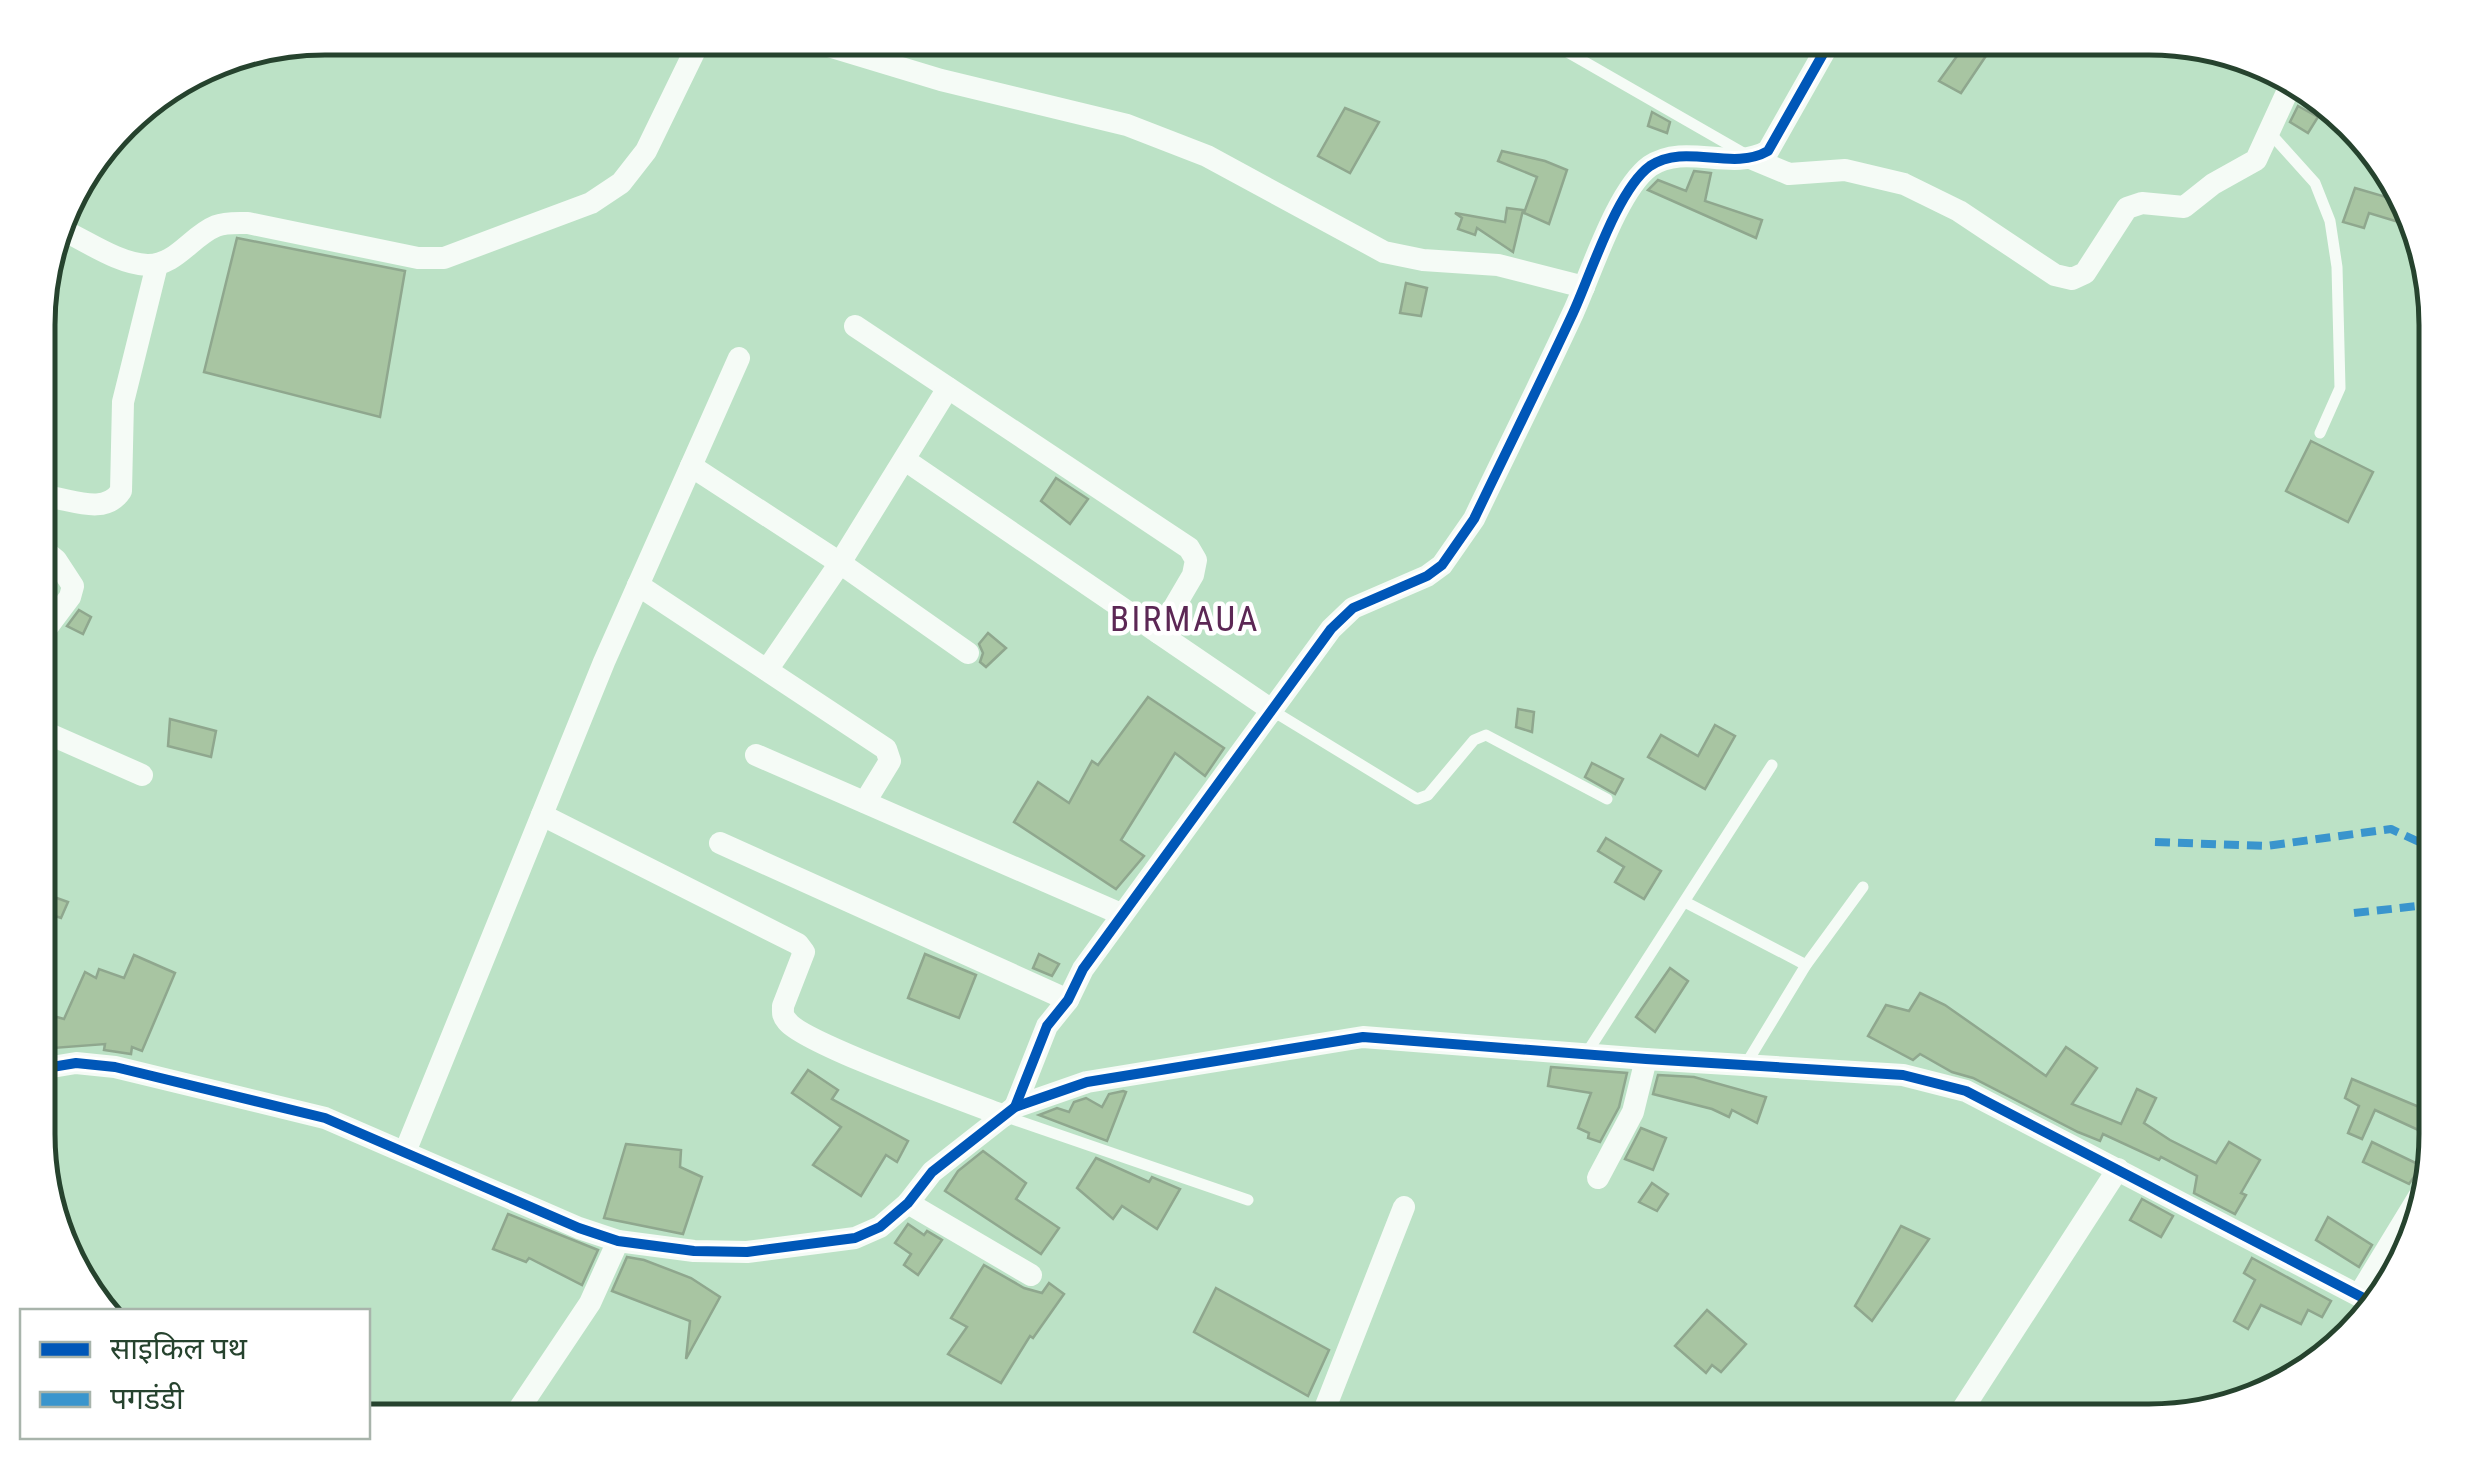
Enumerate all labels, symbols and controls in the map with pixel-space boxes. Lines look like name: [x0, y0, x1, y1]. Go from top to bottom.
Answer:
district label: BIRMAUA: [1110, 599, 1260, 640]
legend: [20, 1309, 370, 1439]
text: साइकिल पथ: [110, 1331, 248, 1366]
text: पगडंडी: [110, 1381, 185, 1416]

